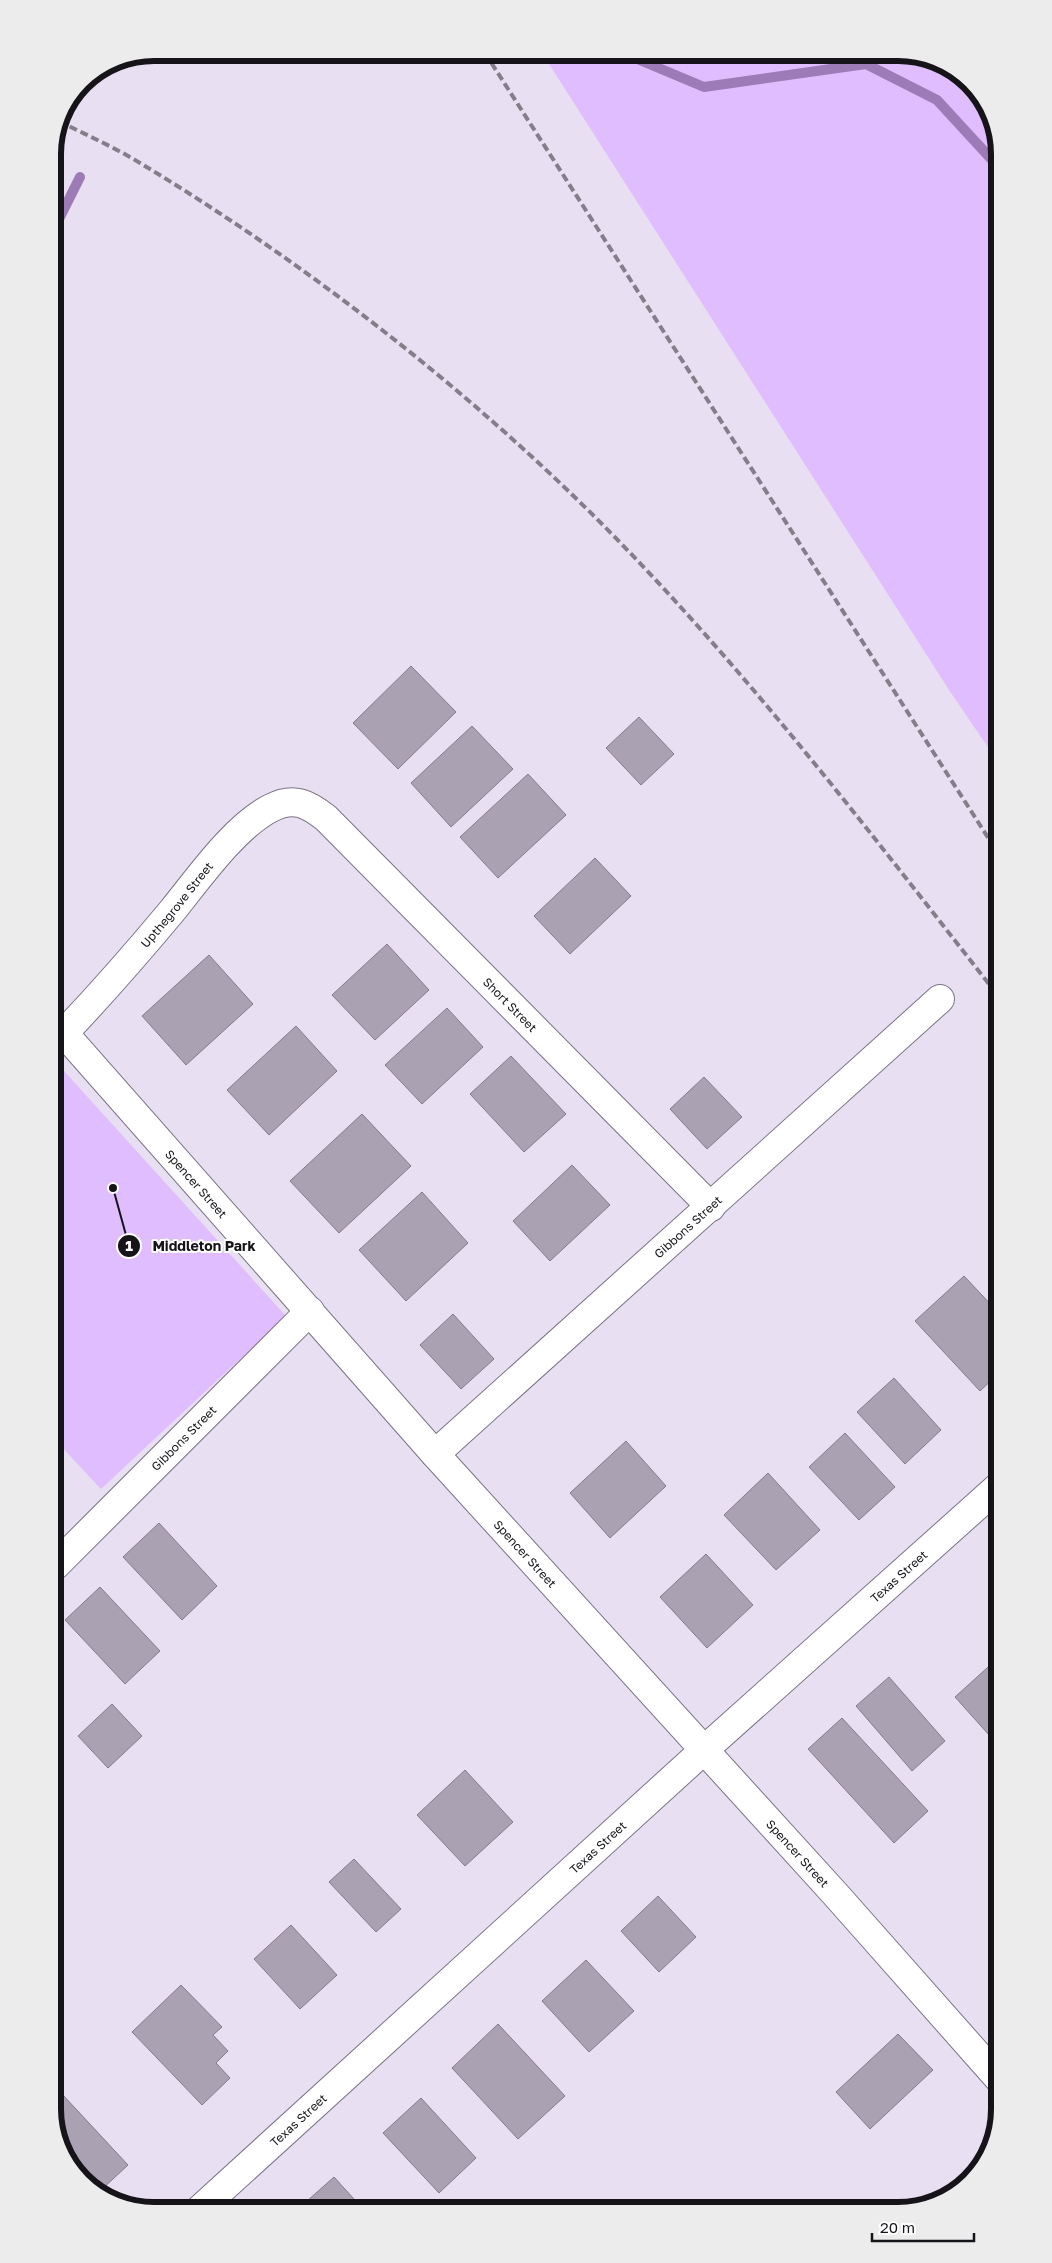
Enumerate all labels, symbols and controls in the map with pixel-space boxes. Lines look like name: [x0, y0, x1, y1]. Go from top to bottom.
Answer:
street label: Upthegrove Street: [137, 858, 216, 950]
street label: Short Street: [480, 974, 541, 1035]
street label: Spencer Street: [162, 1146, 231, 1221]
street label: Gibbons Street: [651, 1192, 725, 1261]
callout: Middleton Park: [117, 1231, 265, 1260]
text: 1: [125, 1236, 133, 1254]
text: Middleton Park: [152, 1237, 256, 1254]
street label: Gibbons Street: [148, 1402, 219, 1473]
street label: Spencer Street: [491, 1516, 560, 1591]
street label: Texas Street: [867, 1547, 930, 1605]
street label: Spencer Street: [763, 1816, 833, 1890]
street label: Texas Street: [566, 1817, 629, 1877]
street label: Texas Street: [267, 2090, 330, 2149]
scale bar: [872, 2210, 974, 2242]
text: 20 m: [880, 2218, 915, 2236]

